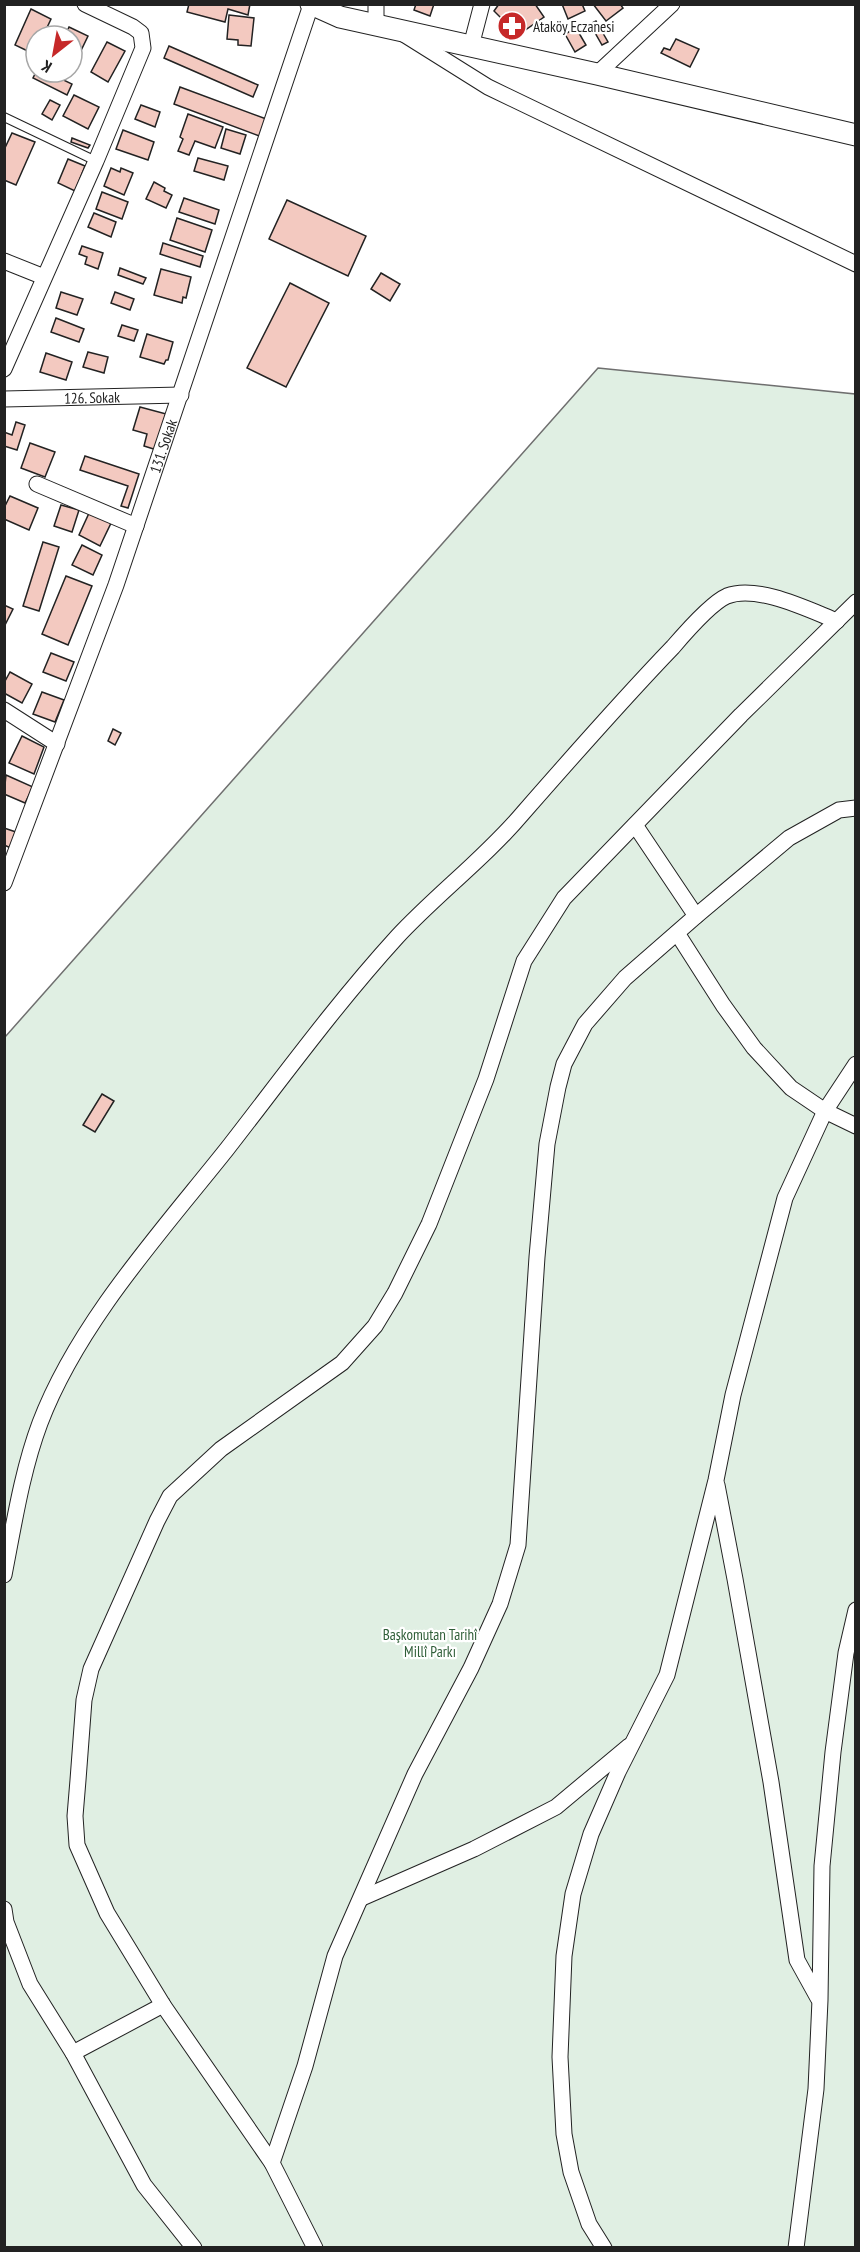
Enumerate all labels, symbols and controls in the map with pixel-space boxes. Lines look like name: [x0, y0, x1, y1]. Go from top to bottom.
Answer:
pharmacy icon: Ataköy Eczanesi: [496, 10, 528, 42]
place label: Ataköy Eczanesi: [533, 17, 615, 36]
north arrow: [24, 24, 84, 84]
text: K: [37, 56, 55, 78]
street label: 126. Sokak: [64, 387, 120, 407]
street label: 131. Sokak: [145, 416, 181, 475]
park label: Başkomutan Tarihî Millî Parkı: [383, 1625, 478, 1661]

